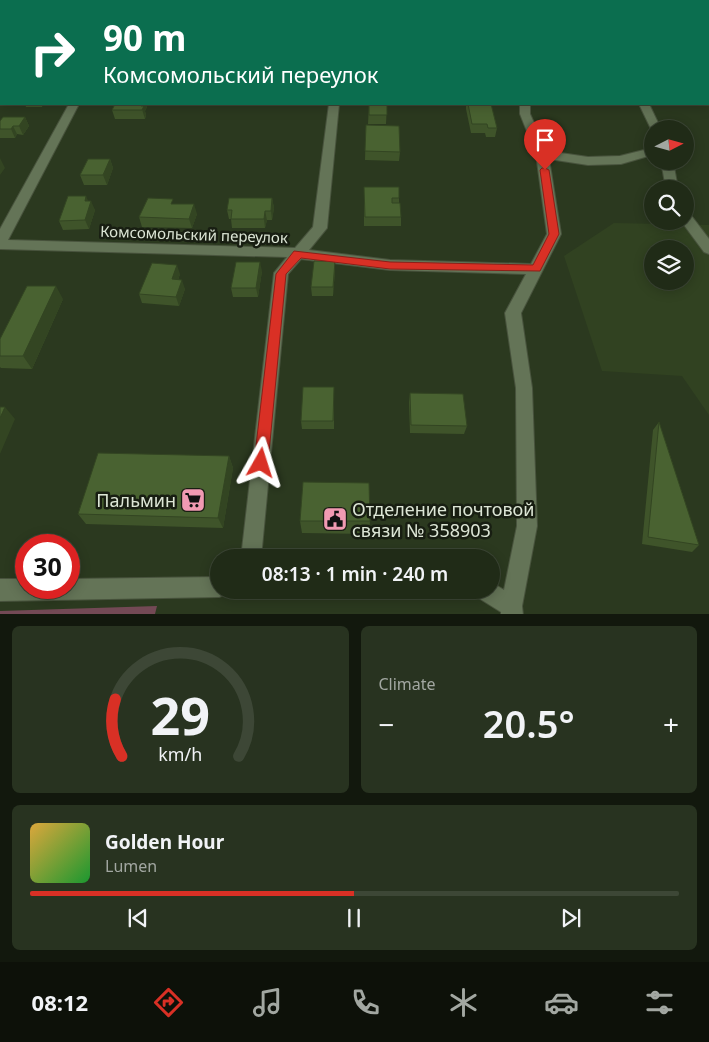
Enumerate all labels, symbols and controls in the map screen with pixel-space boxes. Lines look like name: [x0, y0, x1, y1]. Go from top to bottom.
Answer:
text: 90 m: [103, 14, 186, 61]
icon: right: [20, 20, 85, 85]
text: Комсомольский переулок: [103, 59, 378, 89]
pin: [524, 119, 566, 170]
north arrow: [644, 120, 694, 170]
map controls: [644, 120, 694, 290]
icon: arrive: [531, 126, 559, 154]
button: search: [644, 180, 694, 230]
street label: Комсомольский переулок: [100, 221, 288, 247]
button: layers: [644, 240, 694, 290]
position arrow: [234, 436, 286, 488]
supermarket icon: Пальмин: [180, 487, 206, 513]
place label: Пальмин: [96, 488, 176, 512]
place label: Отделение почтовой связи № 358903: [352, 497, 534, 542]
public building icon: Отделение почтовой связи № 358903: [322, 506, 348, 532]
speed limit sign: 30: [15, 534, 80, 599]
text: 08:13 · 1 min · 240 m: [262, 561, 448, 587]
text: Climate: [379, 673, 436, 695]
text: 29: [151, 679, 210, 750]
text: 20.5°: [483, 697, 575, 749]
text: −: [379, 705, 395, 743]
text: +: [663, 705, 679, 743]
text: km/h: [158, 742, 202, 766]
text: Golden Hour: [105, 829, 224, 855]
text: Lumen: [105, 855, 157, 877]
icon: previous: [124, 904, 152, 932]
icon: pause: [340, 904, 368, 932]
icon: next: [557, 904, 585, 932]
icon: directions: [151, 985, 186, 1020]
icon: music: [250, 985, 285, 1020]
icon: phone: [348, 985, 383, 1020]
icon: climate: [446, 985, 481, 1020]
icon: car: [544, 985, 579, 1020]
icon: filters: [642, 985, 677, 1020]
text: 08:12: [32, 987, 88, 1017]

